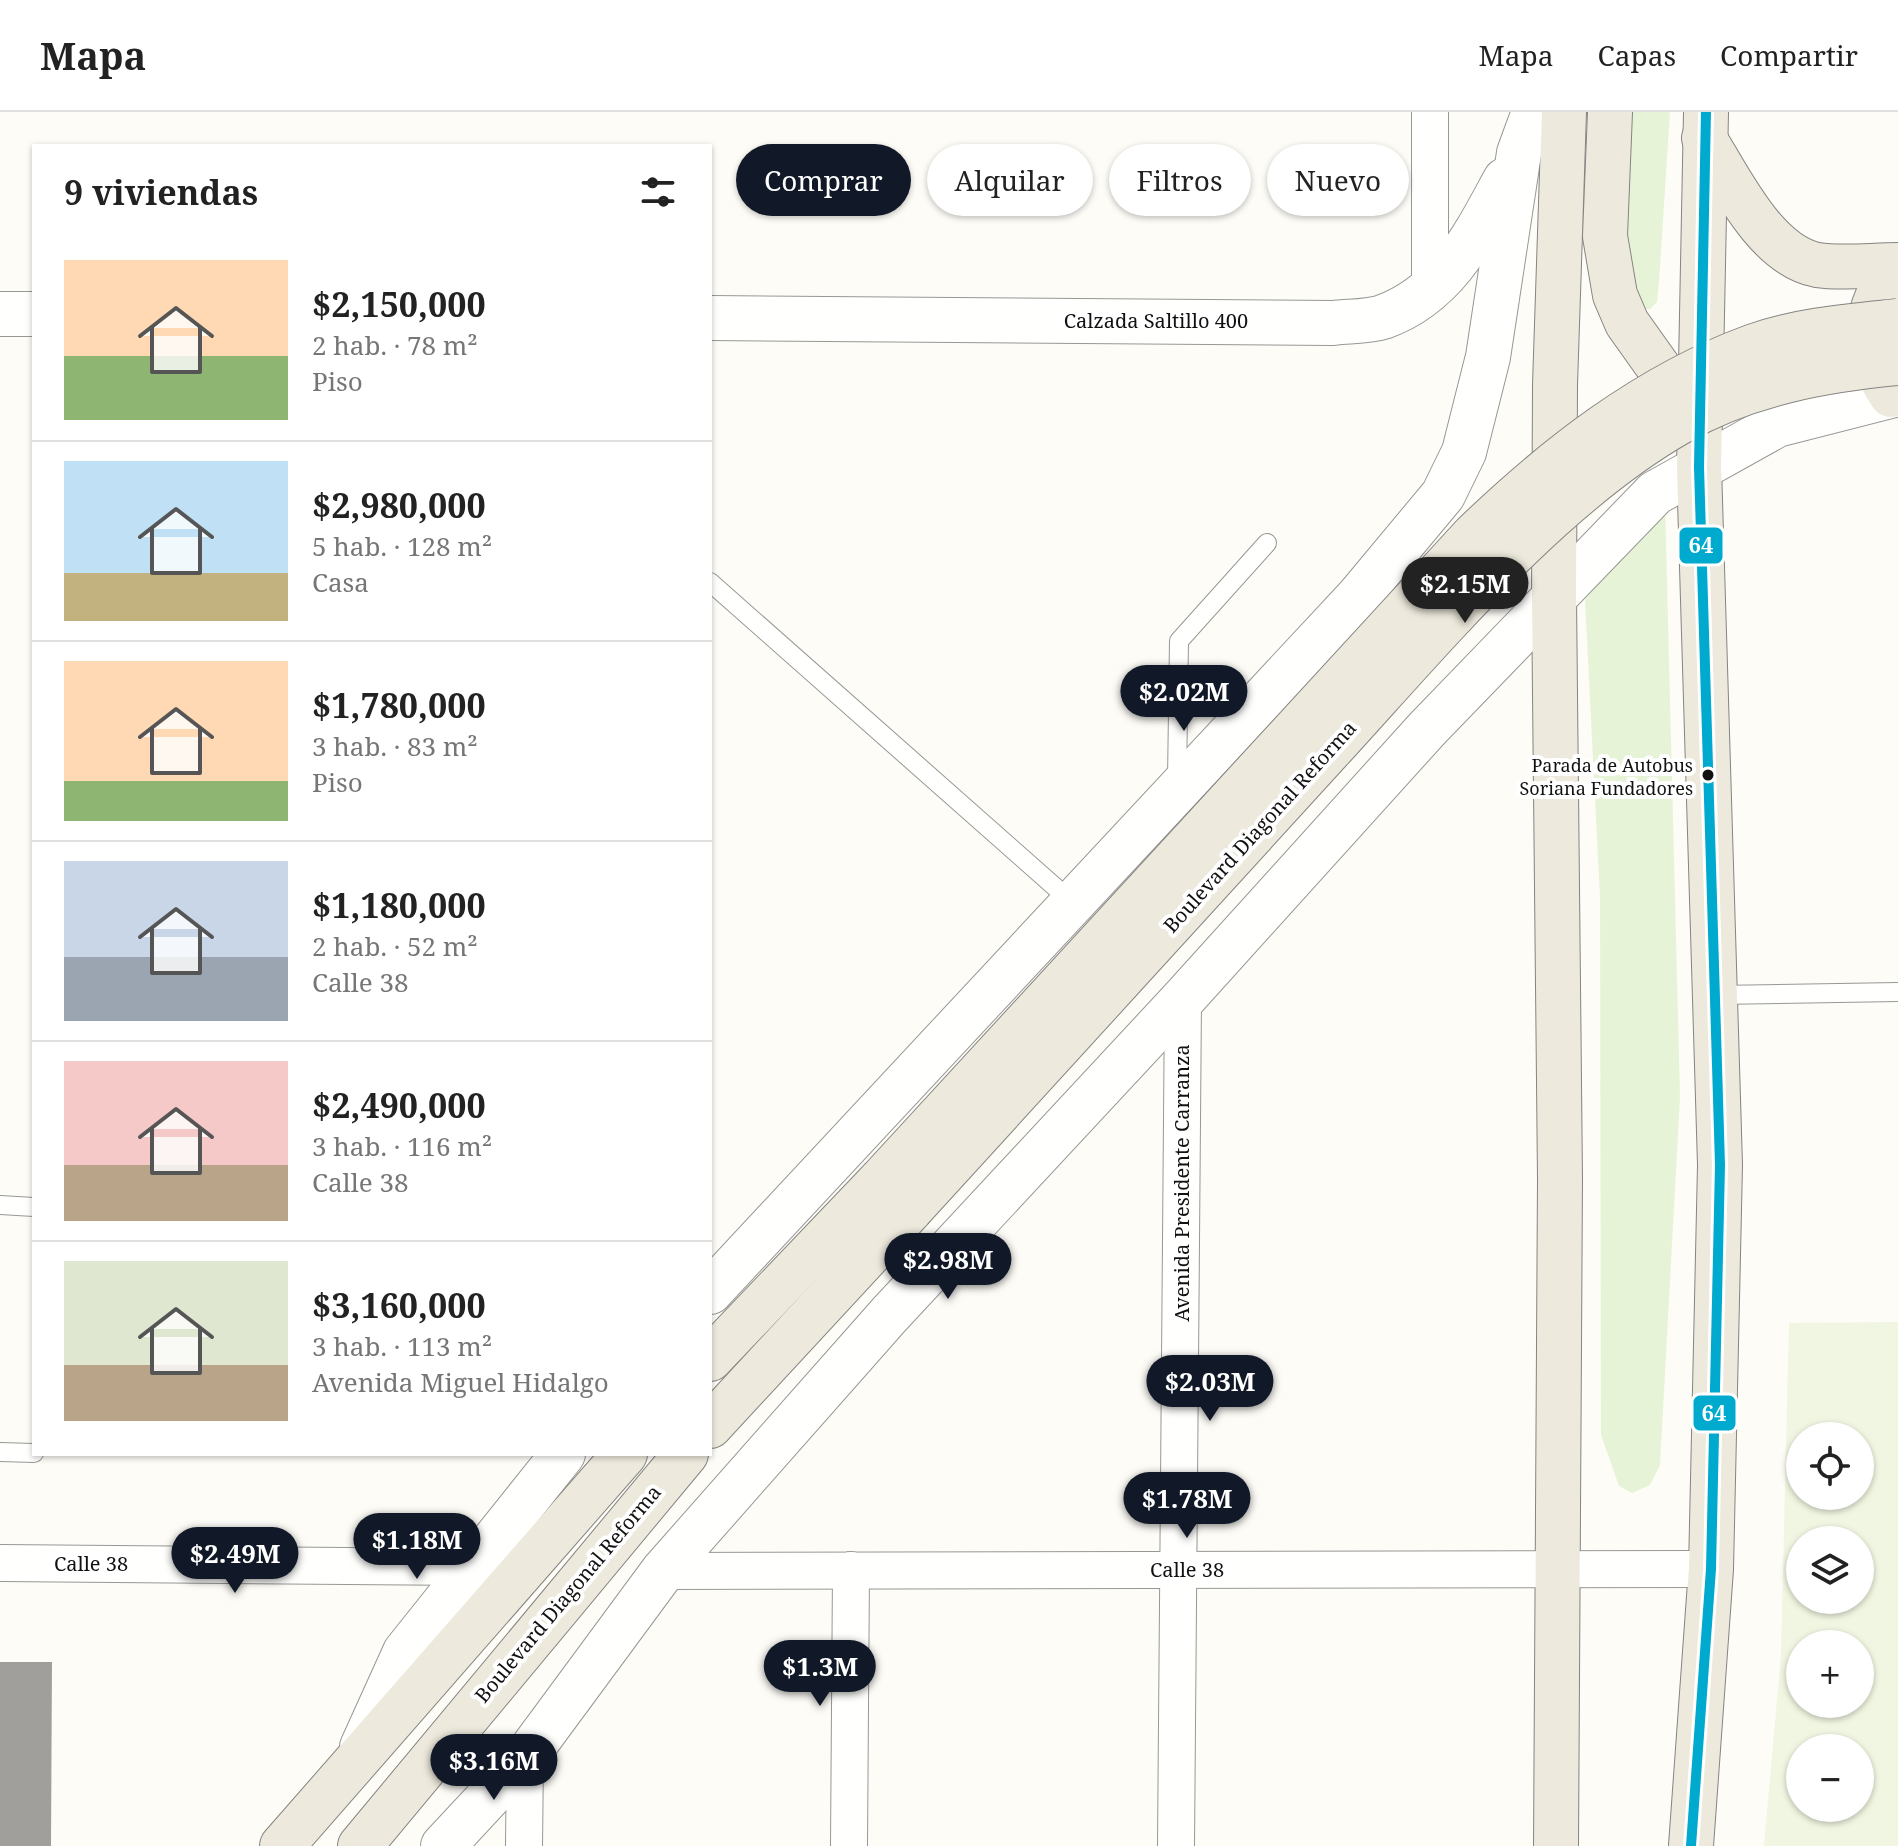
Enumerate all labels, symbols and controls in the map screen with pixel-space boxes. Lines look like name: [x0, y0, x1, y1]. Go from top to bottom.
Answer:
text: Mapa: [40, 29, 146, 81]
text: Mapa: [1479, 36, 1553, 74]
text: Capas: [1597, 36, 1676, 74]
text: Compartir: [1720, 36, 1858, 74]
chip: Comprar: [736, 144, 911, 216]
chip: Alquilar: [927, 144, 1093, 216]
chip: Filtros: [1109, 144, 1251, 216]
chip: Nuevo: [1267, 144, 1409, 216]
text: 9 viviendas: [64, 169, 258, 215]
icon: filters: [636, 170, 680, 214]
text: $2,150,000: [312, 281, 486, 327]
icon: home: [128, 292, 224, 388]
street label: Calzada Saltillo 400: [1064, 307, 1248, 334]
text: 2 hab. · 78 m²: [312, 327, 478, 363]
text: Piso: [312, 363, 363, 399]
text: $2,980,000: [312, 482, 486, 528]
icon: home: [128, 493, 224, 589]
line badge: 64: [1678, 526, 1724, 565]
text: 5 hab. · 128 m²: [312, 528, 492, 564]
text: 64: [1689, 529, 1713, 559]
pin: $2.15M: [1400, 557, 1530, 625]
text: Casa: [312, 564, 369, 600]
text: $2.15M: [1419, 565, 1511, 601]
pin: $2.02M: [1119, 665, 1249, 733]
text: $2.02M: [1138, 673, 1230, 709]
text: $1,780,000: [312, 682, 486, 728]
icon: home: [128, 693, 224, 789]
street label: Boulevard Diagonal Reforma: [1157, 715, 1362, 938]
text: 3 hab. · 83 m²: [312, 728, 478, 764]
place label: Parada de Autobus Soriana Fundadores: [1520, 753, 1693, 800]
text: Piso: [312, 764, 363, 800]
marker: Parada de Autobus Soriana Fundadores: [1700, 767, 1716, 783]
text: $1,180,000: [312, 882, 486, 928]
icon: home: [128, 893, 224, 989]
text: 2 hab. · 52 m²: [312, 928, 478, 964]
text: Calle 38: [312, 964, 408, 1000]
street label: Avenida Presidente Carranza: [1168, 1044, 1195, 1322]
text: $2,490,000: [312, 1082, 486, 1128]
icon: home: [128, 1093, 224, 1189]
text: 3 hab. · 116 m²: [312, 1128, 492, 1164]
text: Calle 38: [312, 1164, 408, 1200]
pin: $2.98M: [883, 1233, 1013, 1301]
text: $2.98M: [902, 1241, 994, 1277]
text: $3,160,000: [312, 1282, 486, 1328]
icon: home: [128, 1293, 224, 1389]
text: 3 hab. · 113 m²: [312, 1328, 492, 1364]
pin: $2.03M: [1145, 1355, 1275, 1423]
text: $2.03M: [1164, 1363, 1256, 1399]
text: Avenida Miguel Hidalgo: [312, 1364, 609, 1400]
line badge: 64: [1692, 1394, 1737, 1432]
text: 64: [1702, 1397, 1726, 1427]
map controls: [1786, 1422, 1874, 1822]
button: locate: [1786, 1422, 1874, 1510]
pin: $1.78M: [1122, 1472, 1252, 1540]
street label: Boulevard Diagonal Reforma: [468, 1479, 667, 1708]
text: $1.78M: [1141, 1480, 1233, 1516]
pin: $1.18M: [352, 1513, 482, 1581]
text: $1.18M: [371, 1521, 463, 1557]
button: layers: [1786, 1526, 1874, 1614]
pin: $2.49M: [170, 1527, 300, 1595]
text: $2.49M: [189, 1535, 281, 1571]
street label: Calle 38: [54, 1550, 128, 1577]
street label: Calle 38: [1150, 1556, 1224, 1583]
button: +: [1786, 1630, 1874, 1718]
pin: $1.3M: [764, 1640, 876, 1708]
text: $1.3M: [782, 1648, 858, 1684]
pin: $3.16M: [429, 1734, 559, 1802]
button: −: [1786, 1734, 1874, 1822]
text: $3.16M: [448, 1742, 540, 1778]

